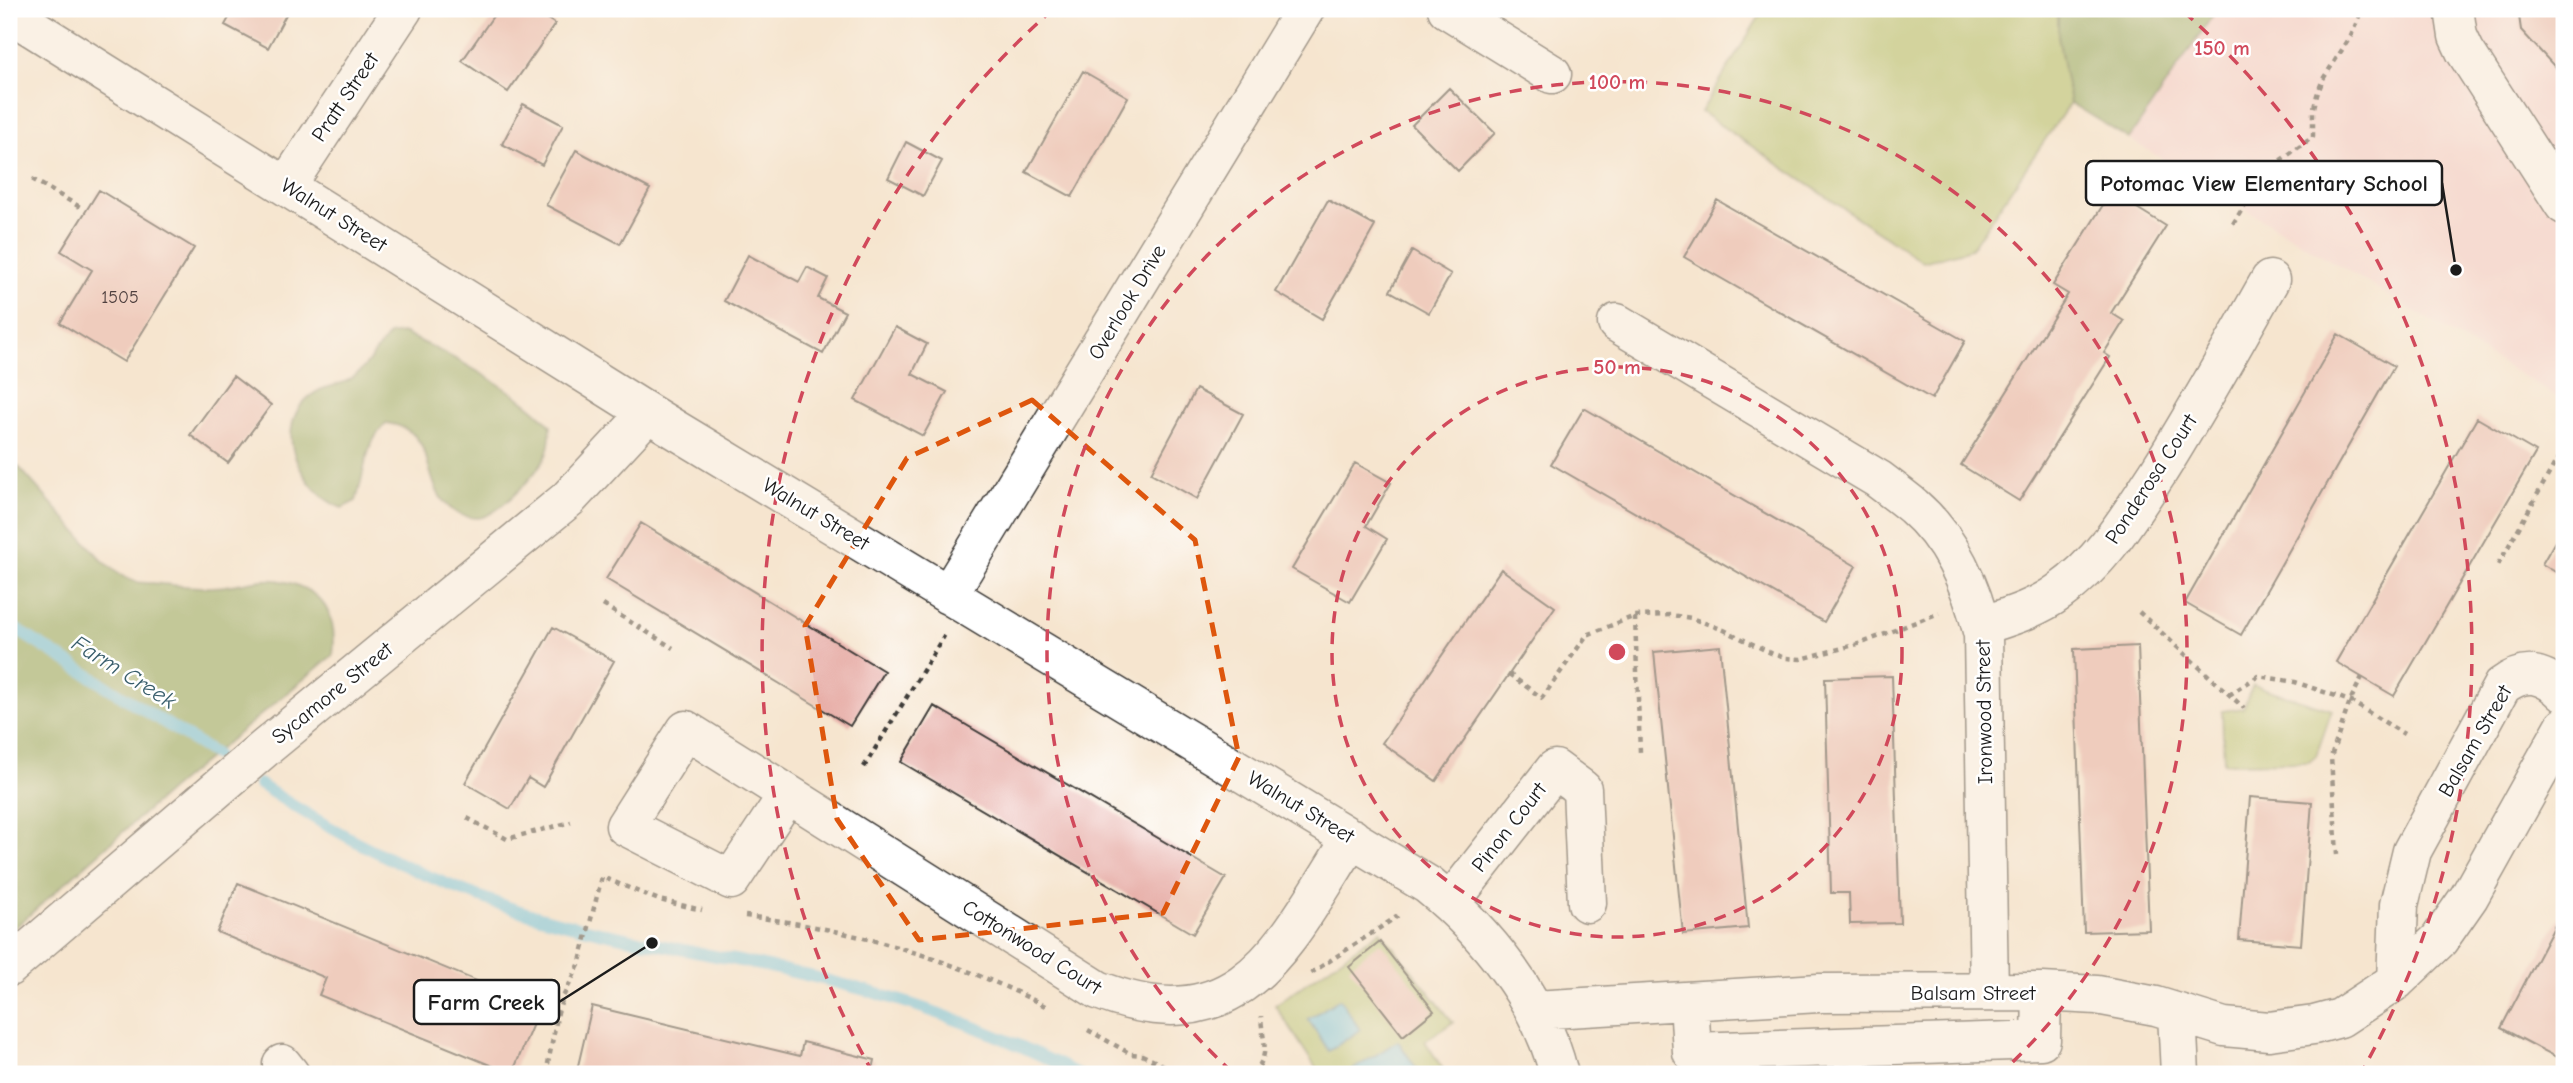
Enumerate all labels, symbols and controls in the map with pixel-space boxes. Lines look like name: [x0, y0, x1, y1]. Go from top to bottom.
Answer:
text: 150 m: [2194, 36, 2250, 60]
street label: Pratt Street: [306, 47, 384, 146]
text: 100 m: [1589, 70, 1645, 94]
callout: Potomac View Elementary School: [2086, 161, 2442, 205]
text: Potomac View Elementary School: [2100, 170, 2428, 197]
street label: Walnut Street: [277, 173, 392, 258]
street label: Overlook Drive: [1083, 240, 1171, 364]
house number: 1505: [101, 287, 139, 308]
text: 50 m: [1593, 355, 1641, 379]
street label: Ponderosa Court: [2100, 409, 2202, 548]
street label: Walnut Street: [758, 473, 875, 556]
water label: Farm Creek: [67, 629, 182, 715]
street label: Sycamore Street: [267, 636, 398, 749]
street label: Ironwood Street: [1971, 639, 1997, 784]
centre of rings: [1605, 640, 1629, 664]
street label: Balsam Street: [2433, 680, 2517, 801]
street label: Walnut Street: [1243, 766, 1360, 849]
street label: Pinon Court: [1467, 777, 1552, 877]
street label: Cottonwood Court: [958, 895, 1107, 1000]
callout: Farm Creek: [414, 980, 559, 1024]
street label: Balsam Street: [1911, 981, 2036, 1005]
text: Farm Creek: [427, 989, 545, 1016]

